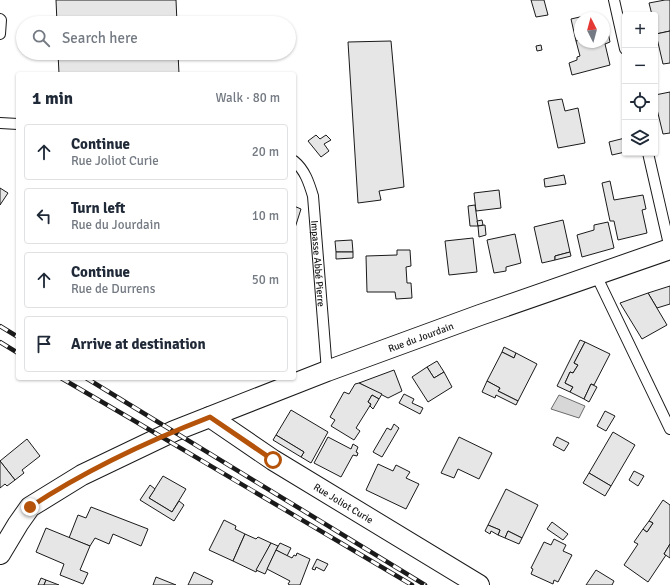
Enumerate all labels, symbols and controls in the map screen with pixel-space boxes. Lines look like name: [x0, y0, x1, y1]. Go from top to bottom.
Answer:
north arrow: [574, 12, 610, 48]
map controls: [622, 12, 658, 156]
button: +: [622, 12, 658, 48]
search box: [16, 16, 296, 60]
icon: search: [30, 27, 52, 49]
text: Search here: [62, 29, 138, 47]
button: −: [622, 48, 658, 84]
button: locate: [622, 84, 658, 120]
text: 1 min: [32, 88, 73, 109]
text: Walk · 80 m: [216, 90, 280, 106]
button: layers: [622, 120, 658, 156]
text: Continue: [71, 135, 130, 153]
icon: ahead: [33, 141, 55, 163]
text: 20 m: [252, 144, 279, 160]
text: Rue Joliot Curie: [71, 153, 159, 169]
text: Turn left: [71, 199, 125, 217]
icon: left: [33, 205, 55, 227]
text: 10 m: [252, 208, 279, 224]
text: Rue du Jourdain: [71, 217, 160, 233]
street label: Impasse Abbé Pierre: [308, 220, 327, 307]
text: Continue: [71, 263, 130, 281]
icon: ahead: [33, 269, 55, 291]
text: 50 m: [252, 272, 279, 288]
text: Rue de Durrens: [71, 281, 155, 297]
street label: Rue du Jourdain: [387, 320, 455, 355]
icon: arrive: [33, 333, 55, 355]
text: Arrive at destination: [71, 335, 206, 353]
route start: [264, 451, 282, 469]
street label: Rue Joliot Curie: [311, 481, 375, 526]
route end: [21, 498, 39, 516]

